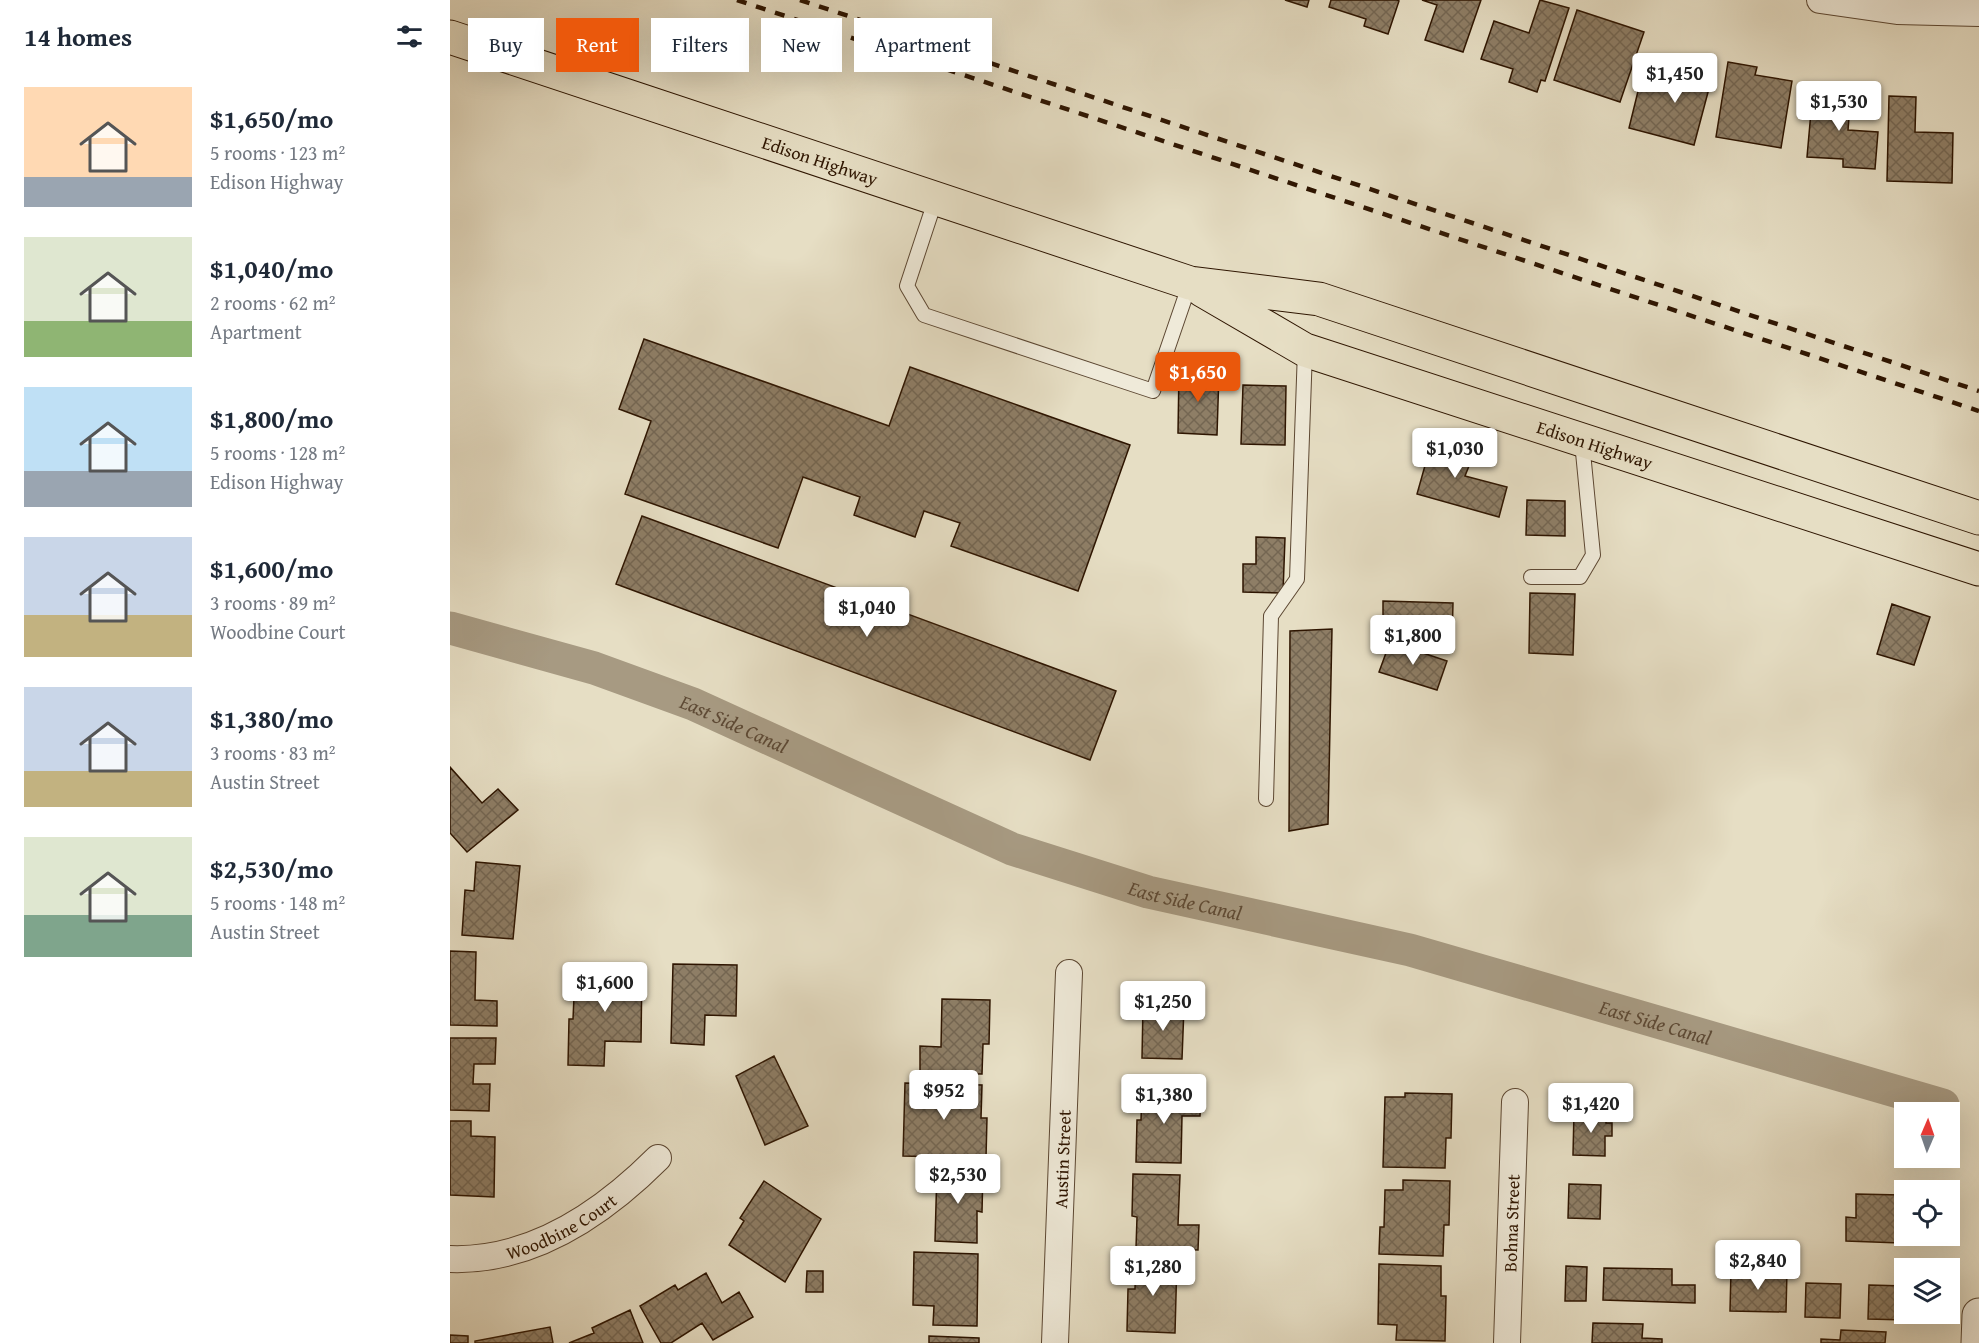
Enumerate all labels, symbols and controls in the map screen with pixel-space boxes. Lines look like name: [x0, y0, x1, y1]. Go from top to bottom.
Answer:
text: 14 homes: [24, 17, 132, 56]
chip: Buy: [468, 18, 544, 72]
chip: Rent: [556, 18, 639, 72]
chip: Filters: [651, 18, 749, 72]
chip: New: [761, 18, 842, 72]
chip: Apartment: [854, 18, 992, 72]
icon: filters: [393, 20, 426, 53]
pin: $1,450: [1626, 53, 1724, 104]
text: $1,450: [1646, 58, 1704, 87]
pin: $1,530: [1790, 81, 1888, 132]
text: $1,530: [1810, 86, 1868, 115]
text: $1,650/mo: [210, 99, 333, 138]
icon: home: [72, 111, 144, 183]
street label: Edison Highway: [759, 128, 881, 192]
text: 5 rooms · 123 m²: [210, 138, 345, 167]
text: Edison Highway: [210, 167, 344, 196]
text: $1,040/mo: [210, 249, 333, 288]
icon: home: [72, 261, 144, 333]
text: 2 rooms · 62 m²: [210, 288, 336, 317]
text: Apartment: [210, 317, 302, 346]
pin: $1,650: [1149, 352, 1247, 403]
text: $1,650: [1169, 357, 1227, 386]
text: $1,800/mo: [210, 399, 333, 438]
icon: home: [72, 411, 144, 483]
street label: Edison Highway: [1534, 413, 1656, 476]
pin: $1,030: [1406, 428, 1504, 479]
text: $1,030: [1426, 433, 1484, 462]
text: 5 rooms · 128 m²: [210, 438, 345, 467]
text: Edison Highway: [210, 467, 344, 496]
text: $1,600/mo: [210, 549, 333, 588]
icon: home: [72, 561, 144, 633]
pin: $1,040: [818, 587, 916, 638]
text: 3 rooms · 89 m²: [210, 588, 336, 617]
text: $1,040: [838, 592, 896, 621]
pin: $1,800: [1364, 615, 1462, 666]
text: Woodbine Court: [210, 617, 346, 646]
text: $1,800: [1384, 620, 1442, 649]
water label: East Side Canal: [675, 686, 793, 760]
text: $1,380/mo: [210, 699, 333, 738]
icon: home: [72, 711, 144, 783]
text: 3 rooms · 83 m²: [210, 738, 336, 767]
text: Austin Street: [210, 767, 320, 796]
text: $2,530/mo: [210, 849, 333, 888]
icon: home: [72, 861, 144, 933]
water label: East Side Canal: [1124, 872, 1245, 927]
text: 5 rooms · 148 m²: [210, 888, 345, 917]
text: Austin Street: [210, 917, 320, 946]
pin: $1,600: [556, 962, 654, 1013]
text: $1,600: [576, 967, 634, 996]
pin: $1,250: [1114, 981, 1212, 1032]
text: $1,250: [1134, 986, 1192, 1015]
water label: East Side Canal: [1595, 991, 1715, 1051]
pin: $952: [908, 1070, 980, 1121]
pin: $1,380: [1115, 1074, 1213, 1125]
text: $952: [923, 1075, 965, 1104]
text: $1,380: [1135, 1079, 1193, 1108]
pin: $1,420: [1542, 1083, 1640, 1134]
text: $1,420: [1562, 1088, 1620, 1117]
north arrow: [1894, 1102, 1960, 1168]
map controls: [1894, 1102, 1960, 1324]
street label: Austin Street: [1047, 1109, 1077, 1209]
pin: $2,530: [909, 1154, 1007, 1205]
text: $2,530: [929, 1159, 987, 1188]
street label: Bohna Street: [1496, 1173, 1526, 1272]
button: locate: [1894, 1180, 1960, 1246]
street label: Woodbine Court: [503, 1186, 623, 1266]
pin: $2,840: [1709, 1240, 1807, 1291]
text: $2,840: [1729, 1245, 1787, 1274]
pin: $1,280: [1104, 1246, 1202, 1297]
text: $1,280: [1124, 1251, 1182, 1280]
button: layers: [1894, 1258, 1960, 1324]

